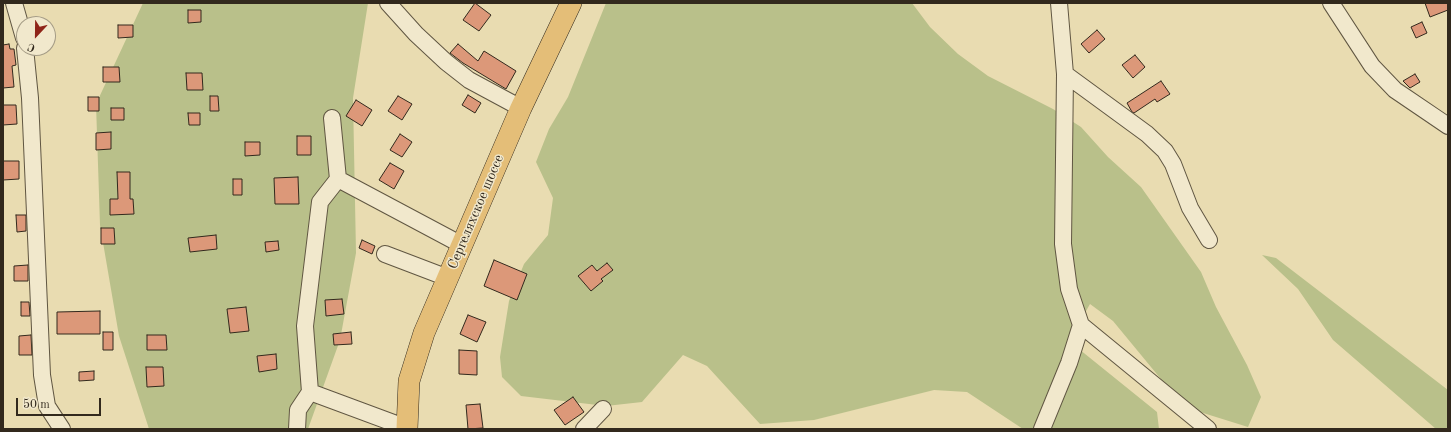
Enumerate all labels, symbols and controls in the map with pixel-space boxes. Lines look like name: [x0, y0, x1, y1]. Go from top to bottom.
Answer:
north arrow: [16, 16, 56, 56]
text: С: [26, 40, 37, 53]
street label: Сергеляхское шоссе: [444, 152, 508, 272]
scale bar: [18, 390, 103, 416]
text: 50 m: [23, 399, 50, 411]

